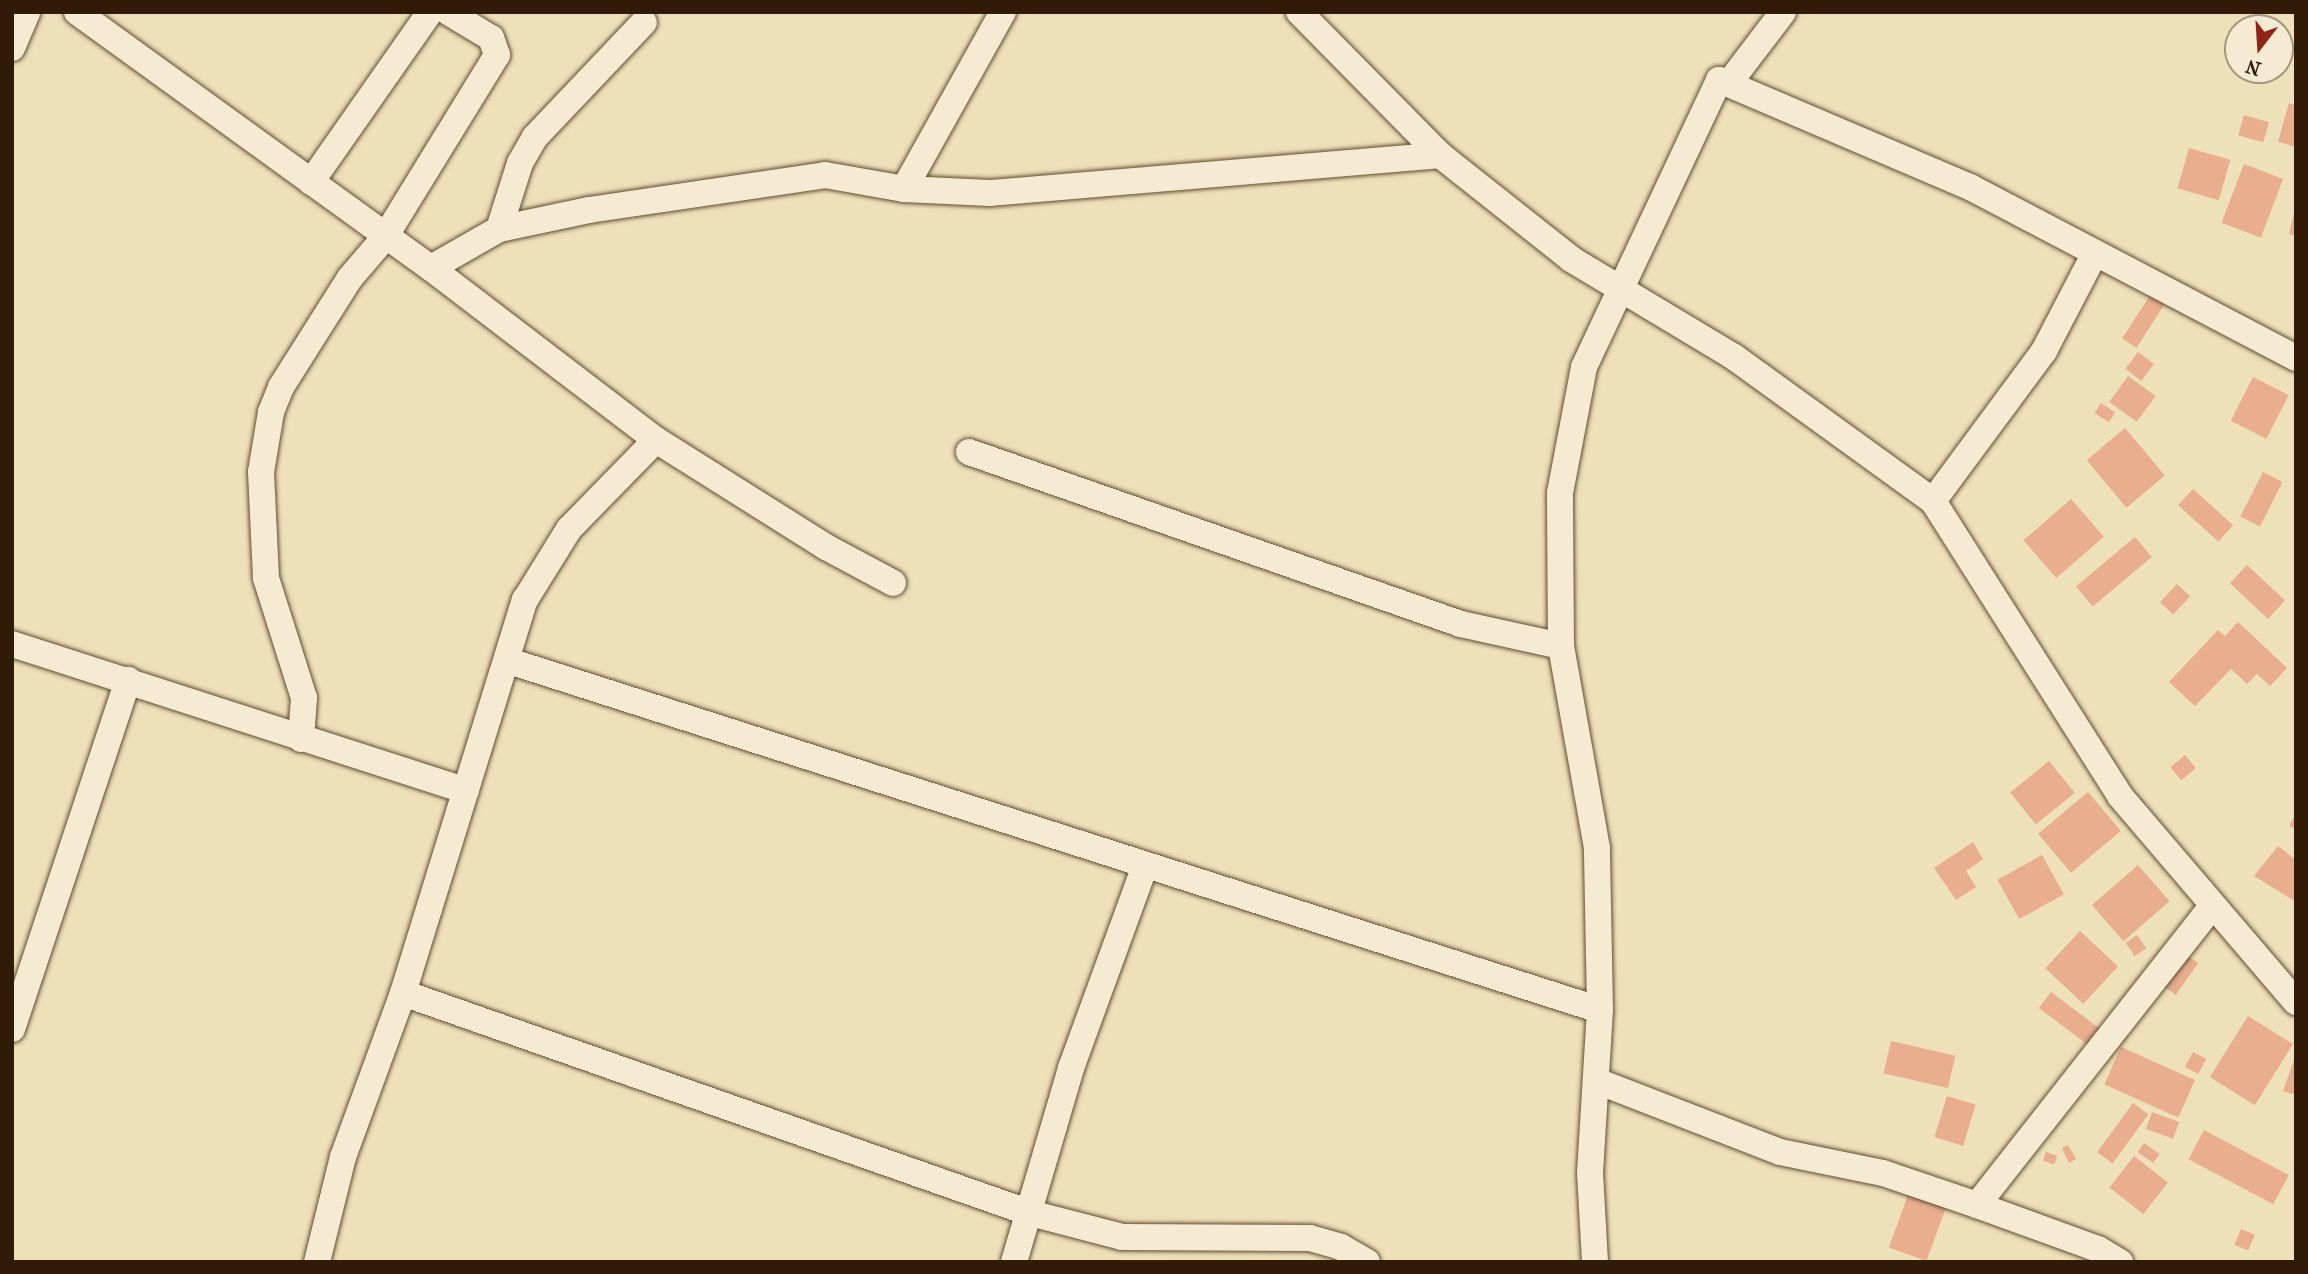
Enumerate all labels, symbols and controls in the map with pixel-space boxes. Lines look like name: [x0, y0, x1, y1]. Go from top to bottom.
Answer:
north arrow: [2224, 14, 2294, 84]
text: N: [2243, 55, 2264, 80]

